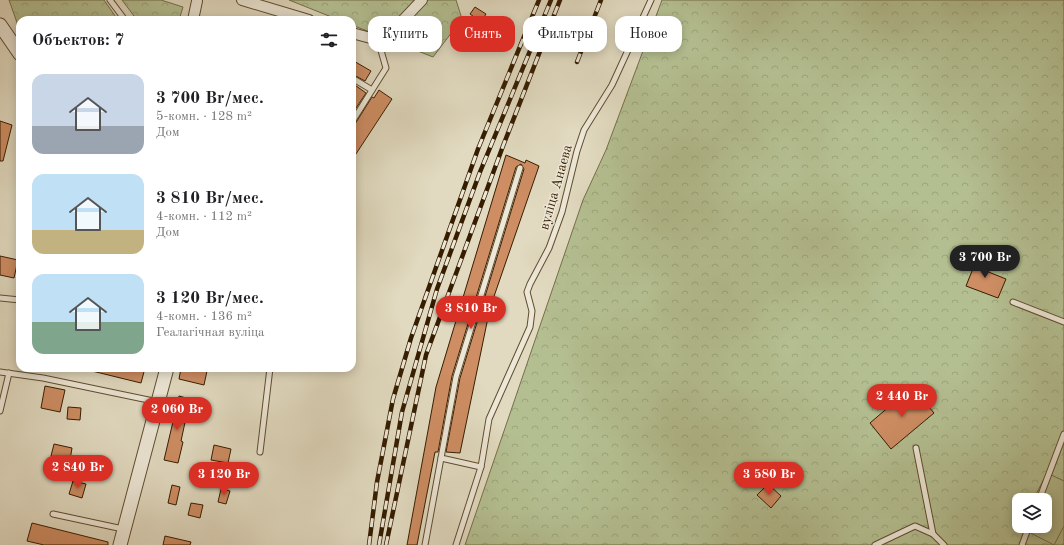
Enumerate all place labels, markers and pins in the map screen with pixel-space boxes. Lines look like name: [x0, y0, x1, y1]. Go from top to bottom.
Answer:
pin: 3 700 Br: [944, 245, 1026, 279]
pin: 3 810 Br: [430, 296, 512, 330]
pin: 2 440 Br: [861, 384, 943, 418]
pin: 2 060 Br: [136, 397, 218, 431]
pin: 2 840 Br: [37, 455, 119, 489]
pin: 3 120 Br: [183, 462, 265, 496]
pin: 3 580 Br: [728, 462, 810, 496]

